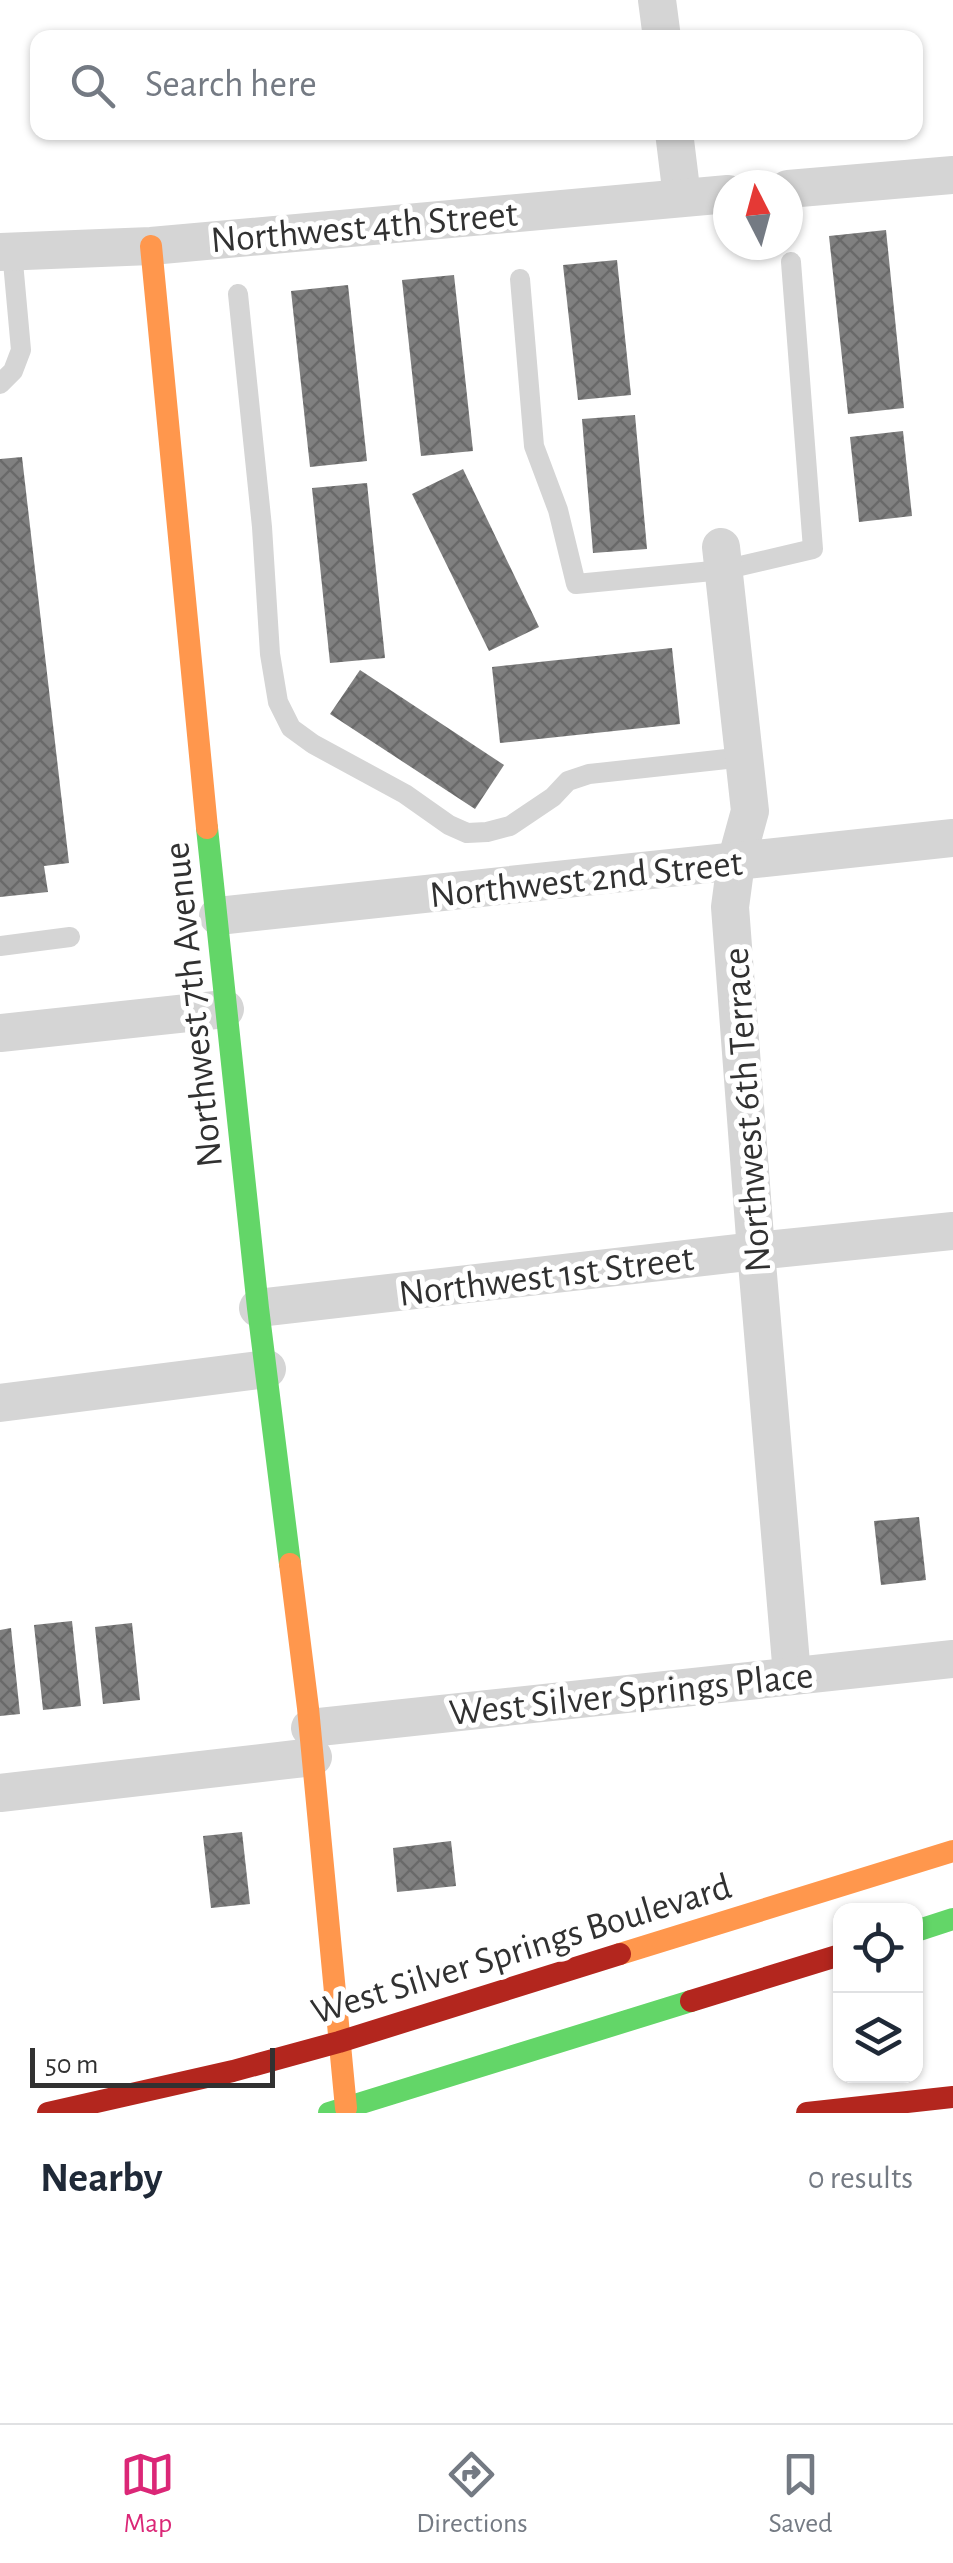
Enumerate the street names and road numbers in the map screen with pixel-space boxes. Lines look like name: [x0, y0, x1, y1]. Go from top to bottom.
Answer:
street label: Northwest 4th Street: [209, 196, 519, 260]
street label: Northwest 7th Avenue: [158, 840, 230, 1169]
street label: Northwest 2nd Street: [428, 845, 744, 915]
street label: Northwest 6th Terrace: [718, 946, 778, 1274]
street label: Northwest 1st Street: [397, 1240, 696, 1314]
street label: West Silver Springs Place: [447, 1657, 815, 1733]
street label: West Silver Springs Boulevard: [307, 1868, 736, 2032]

